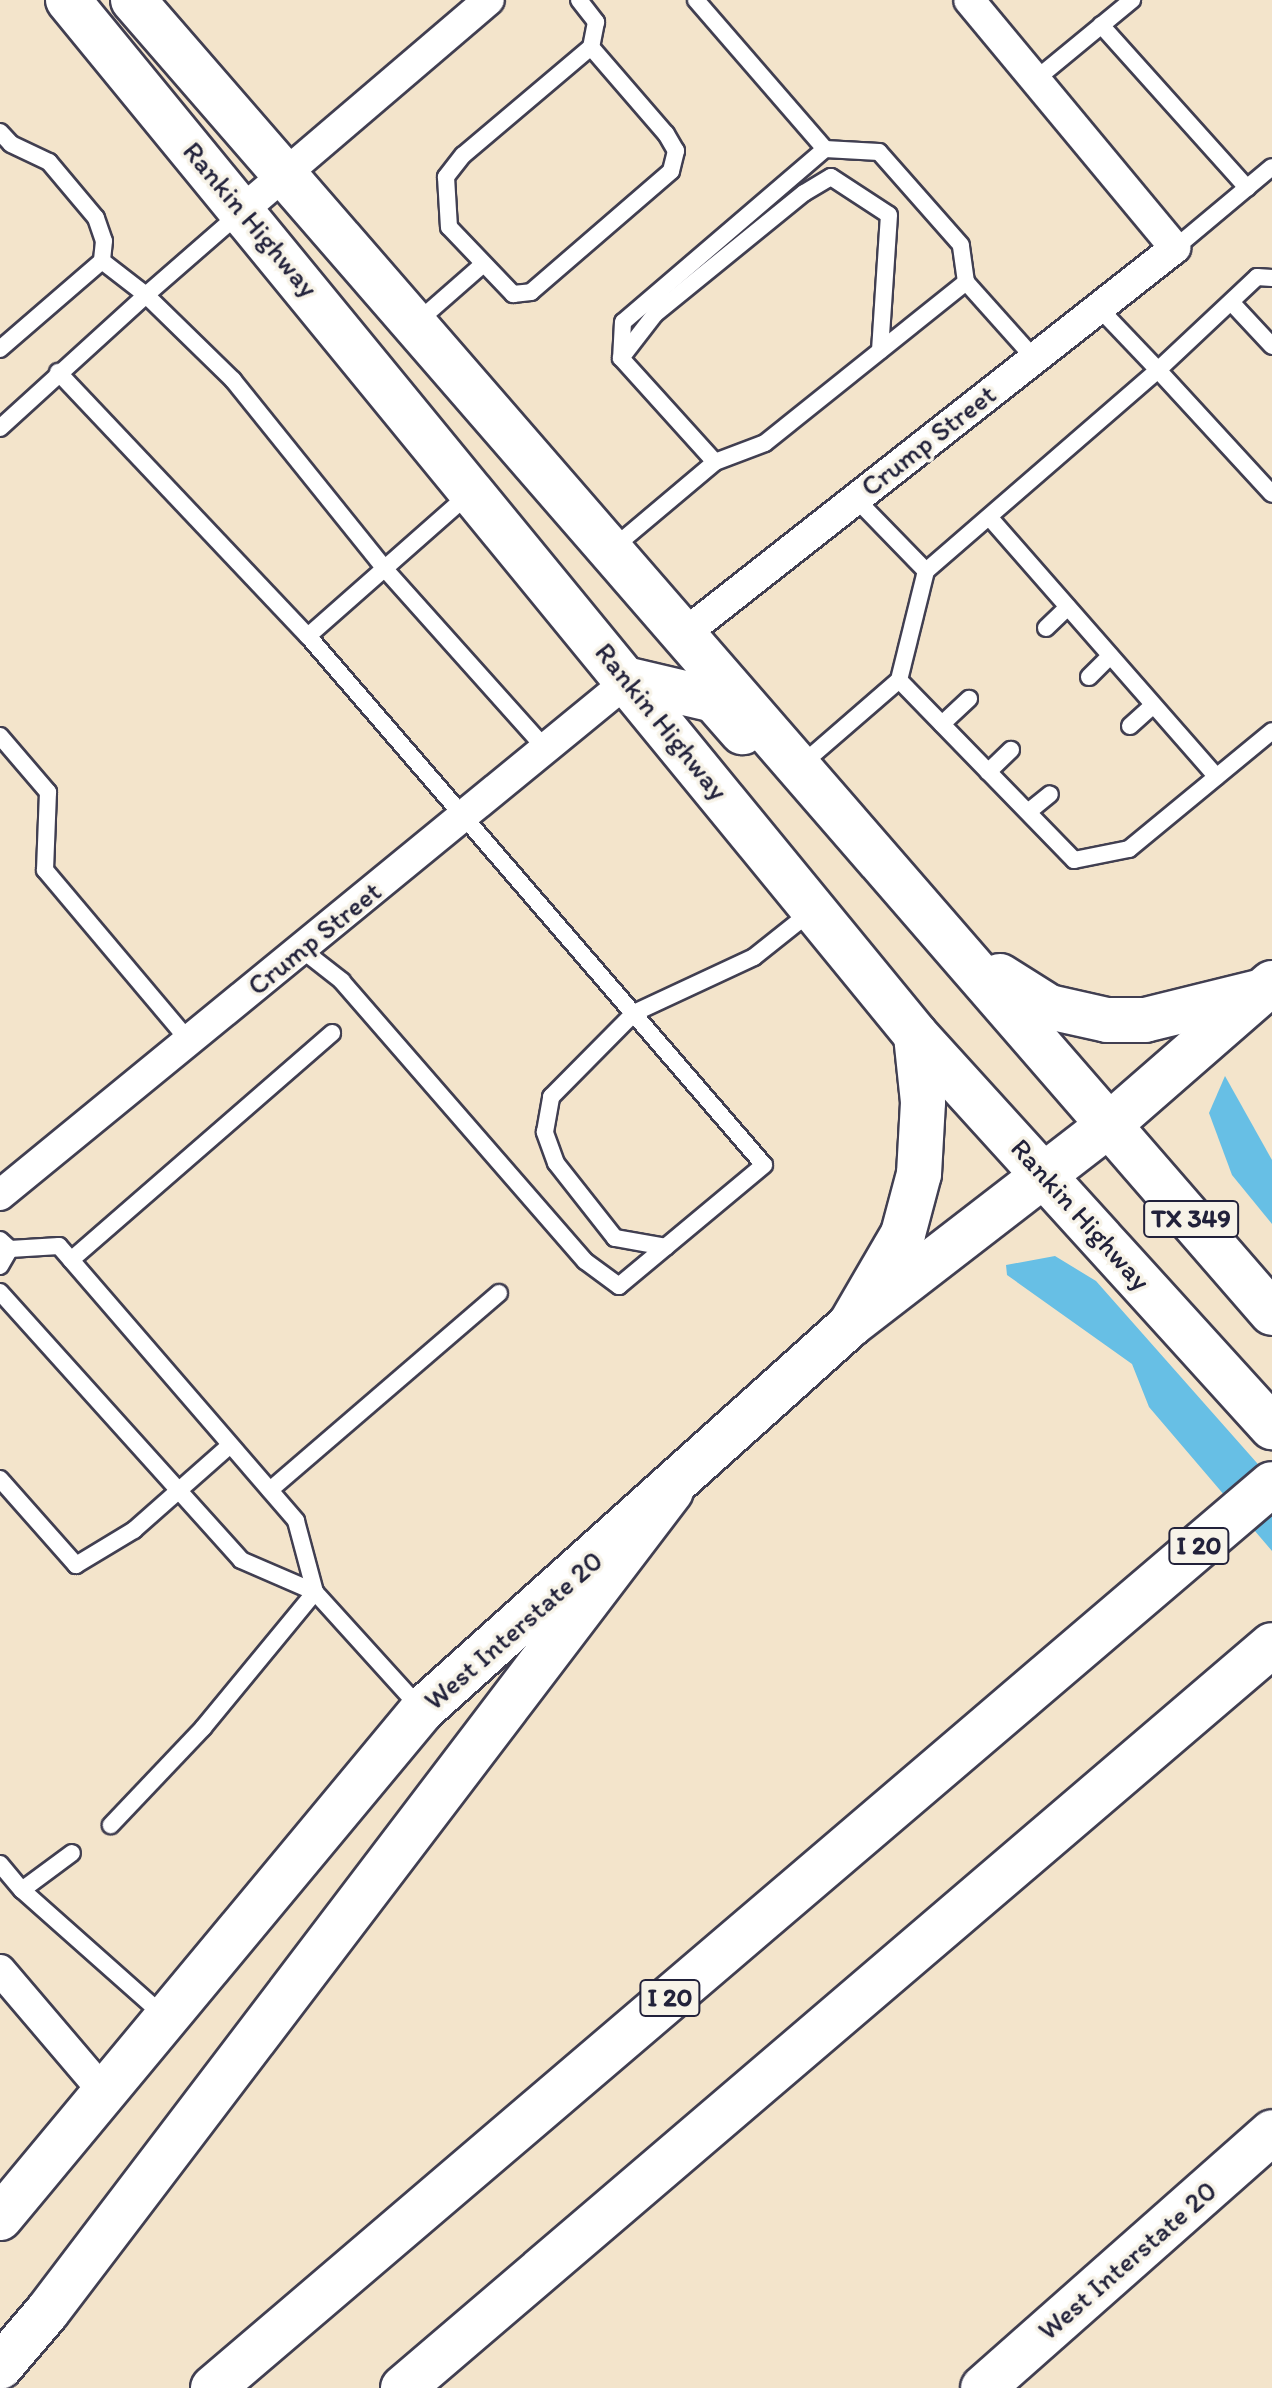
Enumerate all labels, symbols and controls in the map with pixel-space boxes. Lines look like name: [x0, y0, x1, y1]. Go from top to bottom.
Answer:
street label: Rankin Highway: [176, 135, 326, 303]
street label: Crump Street: [854, 377, 1002, 503]
street label: Rankin Highway: [588, 636, 736, 806]
street label: Crump Street: [240, 874, 388, 1002]
street label: Rankin Highway: [1004, 1131, 1158, 1297]
road number: TX 349: [1143, 1197, 1239, 1241]
road number: I 20: [1167, 1524, 1231, 1568]
street label: West Interstate 20: [417, 1543, 609, 1717]
road number: I 20: [638, 1976, 702, 2020]
street label: West Interstate 20: [1031, 2173, 1223, 2347]

